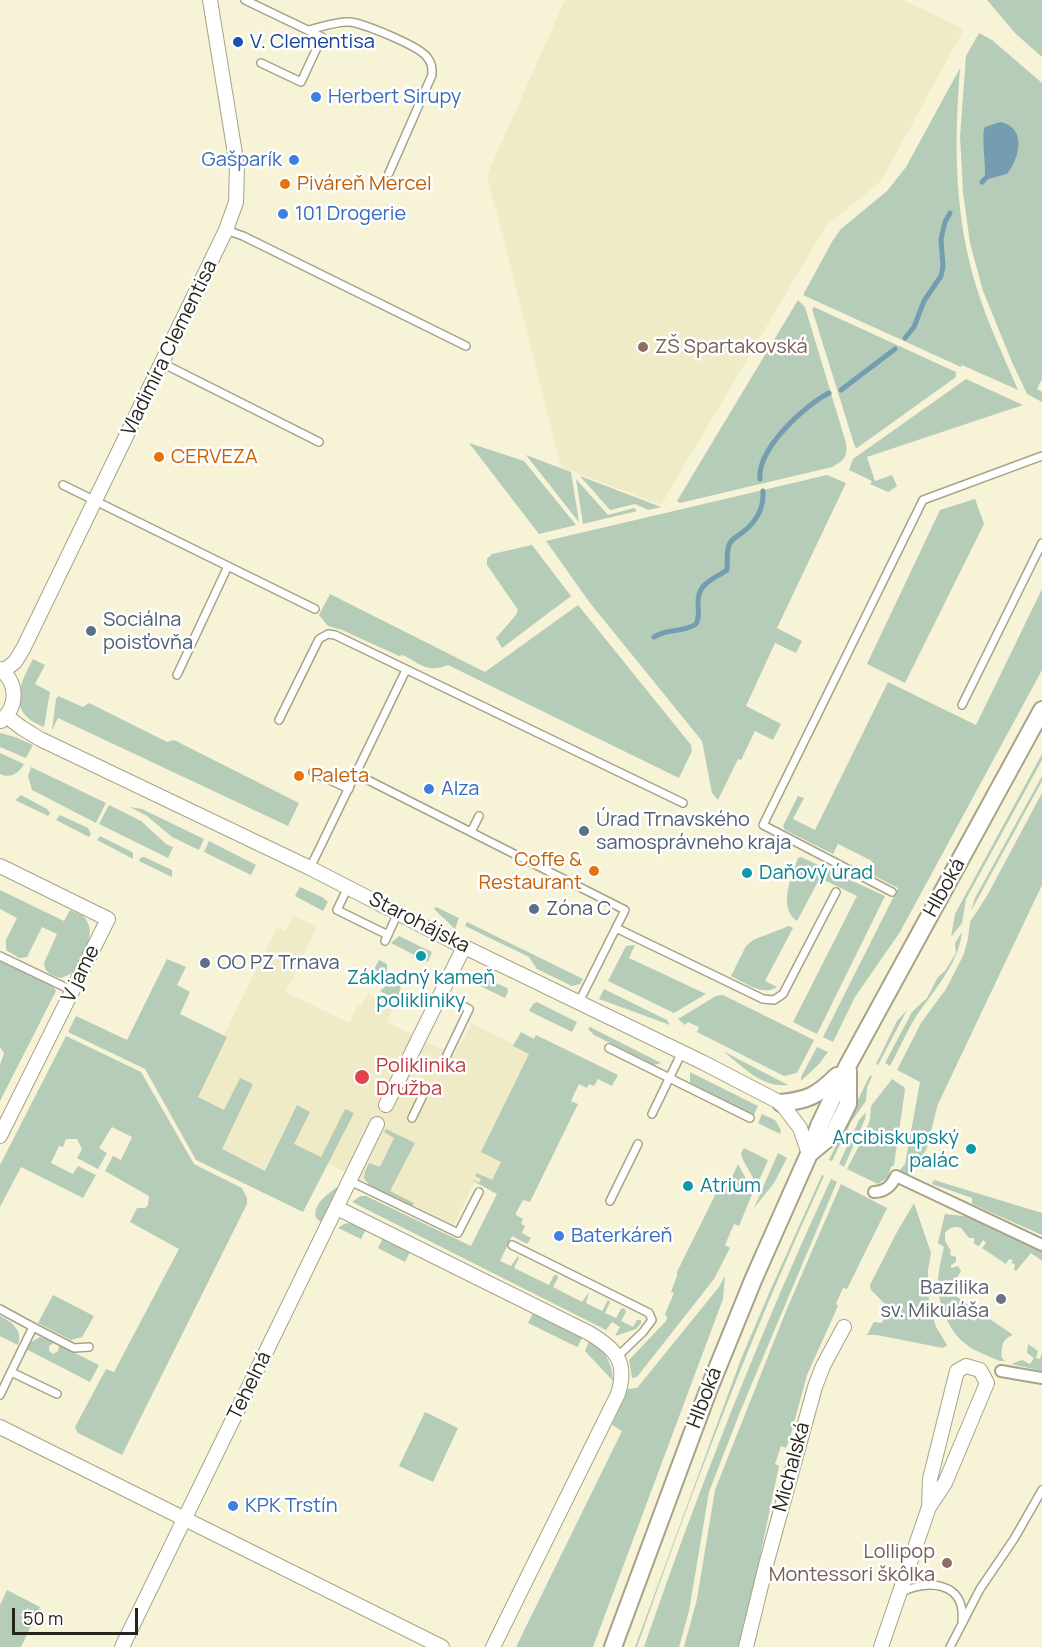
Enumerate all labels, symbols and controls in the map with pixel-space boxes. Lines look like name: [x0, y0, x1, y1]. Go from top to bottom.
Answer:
place label: V. Clementisa: [250, 30, 375, 54]
marker: V. Clementisa: [231, 35, 245, 49]
place label: Herbert Sirupy: [328, 85, 461, 109]
marker: Herbert Sirupy: [309, 90, 323, 104]
place label: Gašparík: [202, 148, 282, 172]
marker: Gašparík: [287, 153, 301, 167]
place label: Piváreň Mercel: [297, 172, 432, 196]
marker: Piváreň Mercel: [278, 177, 292, 191]
place label: 101 Drogerie: [295, 202, 406, 226]
marker: 101 Drogerie: [276, 207, 290, 221]
street label: Vladimíra Clementisa: [117, 256, 223, 440]
place label: ZŠ Spartakovská: [655, 335, 808, 359]
marker: ZŠ Spartakovská: [636, 340, 650, 354]
place label: CERVEZA: [171, 445, 258, 469]
marker: CERVEZA: [152, 450, 166, 464]
place label: Sociálna poisťovňa: [103, 608, 193, 655]
marker: Sociálna poisťovňa: [84, 624, 98, 638]
place label: Paleta: [311, 764, 369, 788]
marker: Paleta: [292, 769, 306, 783]
place label: Alza: [441, 777, 479, 801]
marker: Alza: [422, 782, 436, 796]
place label: Úrad Trnavského samosprávneho kraja: [596, 808, 791, 855]
marker: Úrad Trnavského samosprávneho kraja: [577, 824, 591, 838]
place label: Coffe & Restaurant: [478, 848, 582, 895]
street label: Hlboká: [919, 855, 971, 921]
place label: Daňový úrad: [759, 861, 873, 885]
marker: Coffe & Restaurant: [587, 864, 601, 878]
marker: Daňový úrad: [740, 866, 754, 880]
street label: Starohájska: [365, 887, 473, 959]
place label: Zóna C: [546, 897, 611, 921]
marker: Zóna C: [527, 902, 541, 916]
street label: V jame: [57, 941, 105, 1007]
marker: Základný kameň polikliniky: [414, 949, 428, 963]
place label: OO PZ Trnava: [217, 951, 340, 975]
marker: OO PZ Trnava: [198, 956, 212, 970]
place label: Základný kameň polikliniky: [347, 966, 495, 1013]
place label: Poliklinika Družba: [376, 1054, 466, 1101]
marker: Poliklinika Družba: [353, 1068, 371, 1086]
place label: Arcibiskupský palác: [832, 1126, 959, 1173]
marker: Arcibiskupský palác: [964, 1142, 978, 1156]
place label: Atrium: [700, 1174, 761, 1198]
marker: Atrium: [681, 1179, 695, 1193]
place label: Baterkáreň: [571, 1224, 672, 1248]
marker: Baterkáreň: [552, 1229, 566, 1243]
place label: Bazilika sv. Mikuláša: [881, 1276, 989, 1323]
marker: Bazilika sv. Mikuláša: [994, 1292, 1008, 1306]
street label: Tehelná: [223, 1348, 277, 1424]
street label: Hlboká: [682, 1364, 728, 1432]
street label: Michalská: [769, 1420, 815, 1514]
place label: KPK Trstín: [245, 1494, 338, 1518]
marker: KPK Trstín: [226, 1499, 240, 1513]
place label: Lollipop Montessori škôlka: [769, 1540, 935, 1587]
marker: Lollipop Montessori škôlka: [940, 1556, 954, 1570]
scale bar: [15, 1596, 141, 1634]
text: 50 m: [23, 1606, 63, 1630]

